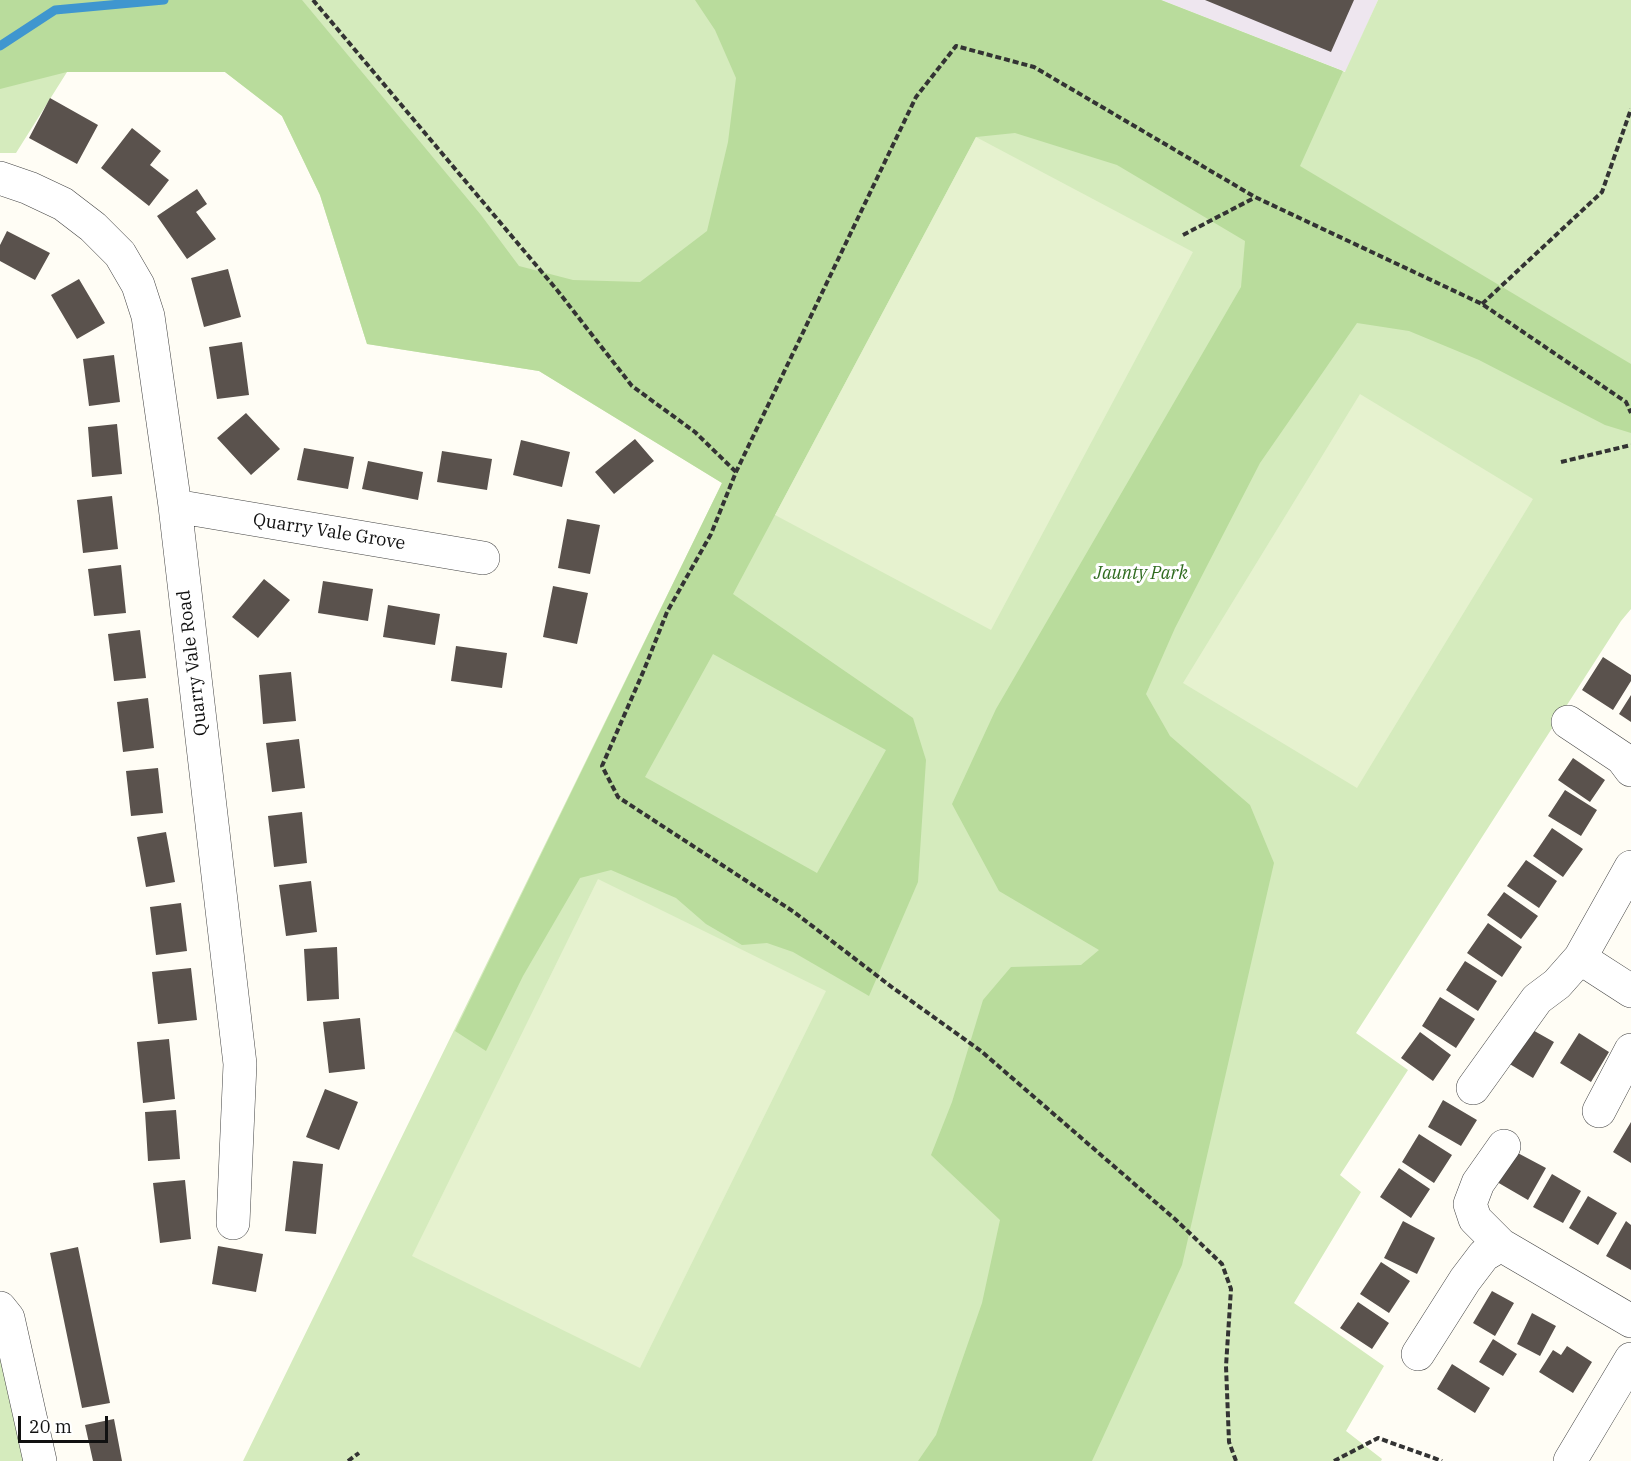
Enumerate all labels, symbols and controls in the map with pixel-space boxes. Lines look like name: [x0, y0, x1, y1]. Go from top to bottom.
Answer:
street label: Quarry Vale Grove: [251, 509, 407, 555]
park label: Jaunty Park: [1094, 563, 1188, 585]
street label: Quarry Vale Road: [173, 589, 213, 737]
scale bar: [21, 1404, 111, 1442]
text: 20 m: [29, 1415, 72, 1438]

